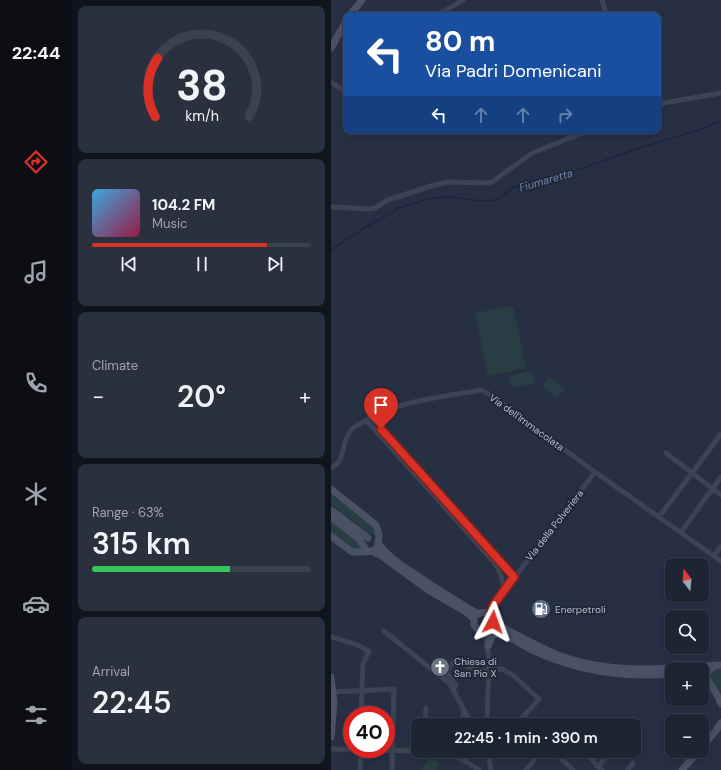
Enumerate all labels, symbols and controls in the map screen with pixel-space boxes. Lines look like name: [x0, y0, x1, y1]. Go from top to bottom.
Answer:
text: 80 m: [425, 23, 495, 60]
icon: left: [359, 28, 411, 80]
text: 22:44: [12, 41, 60, 65]
text: 38: [176, 59, 227, 113]
text: Via Padri Domenicani: [425, 59, 602, 83]
icon: left: [428, 104, 450, 126]
icon: ahead: [470, 104, 492, 126]
icon: ahead: [512, 104, 534, 126]
icon: right: [554, 104, 576, 126]
text: km/h: [185, 107, 218, 125]
icon: directions: [22, 148, 50, 176]
water label: Fiumaretta: [517, 166, 575, 194]
text: 104.2 FM: [152, 195, 215, 215]
text: Music: [152, 215, 187, 232]
icon: previous: [118, 253, 140, 275]
icon: pause: [191, 253, 213, 275]
icon: next: [264, 253, 286, 275]
icon: music: [22, 258, 50, 286]
text: Climate: [92, 357, 138, 374]
icon: phone: [22, 369, 50, 397]
text: 20°: [177, 377, 226, 416]
text: −: [92, 382, 104, 411]
text: +: [299, 382, 311, 411]
pin: [364, 388, 398, 429]
street label: Via dell'Immacolata: [487, 391, 567, 454]
icon: arrive: [370, 394, 392, 416]
icon: climate: [22, 480, 50, 508]
street label: Via della Polveriera: [522, 487, 586, 564]
text: Range · 63%: [92, 504, 164, 521]
text: 315 km: [92, 524, 190, 563]
north arrow: [665, 558, 709, 602]
map controls: [665, 558, 709, 758]
icon: car: [22, 590, 50, 618]
fuel station icon: Enerpetroli: [530, 598, 552, 620]
position arrow: [472, 601, 514, 643]
place label: Enerpetroli: [555, 603, 606, 616]
button: search: [665, 610, 709, 654]
place label: Chiesa di San Pio X: [454, 655, 497, 680]
church icon: Chiesa di San Pio X: [429, 656, 451, 678]
button: +: [665, 662, 709, 706]
text: Arrival: [92, 663, 130, 680]
text: 22:45: [92, 683, 171, 722]
icon: filters: [22, 701, 50, 729]
speed limit sign: 40: [343, 706, 395, 758]
button: −: [665, 714, 709, 758]
text: 22:45 · 1 min · 390 m: [454, 728, 598, 748]

